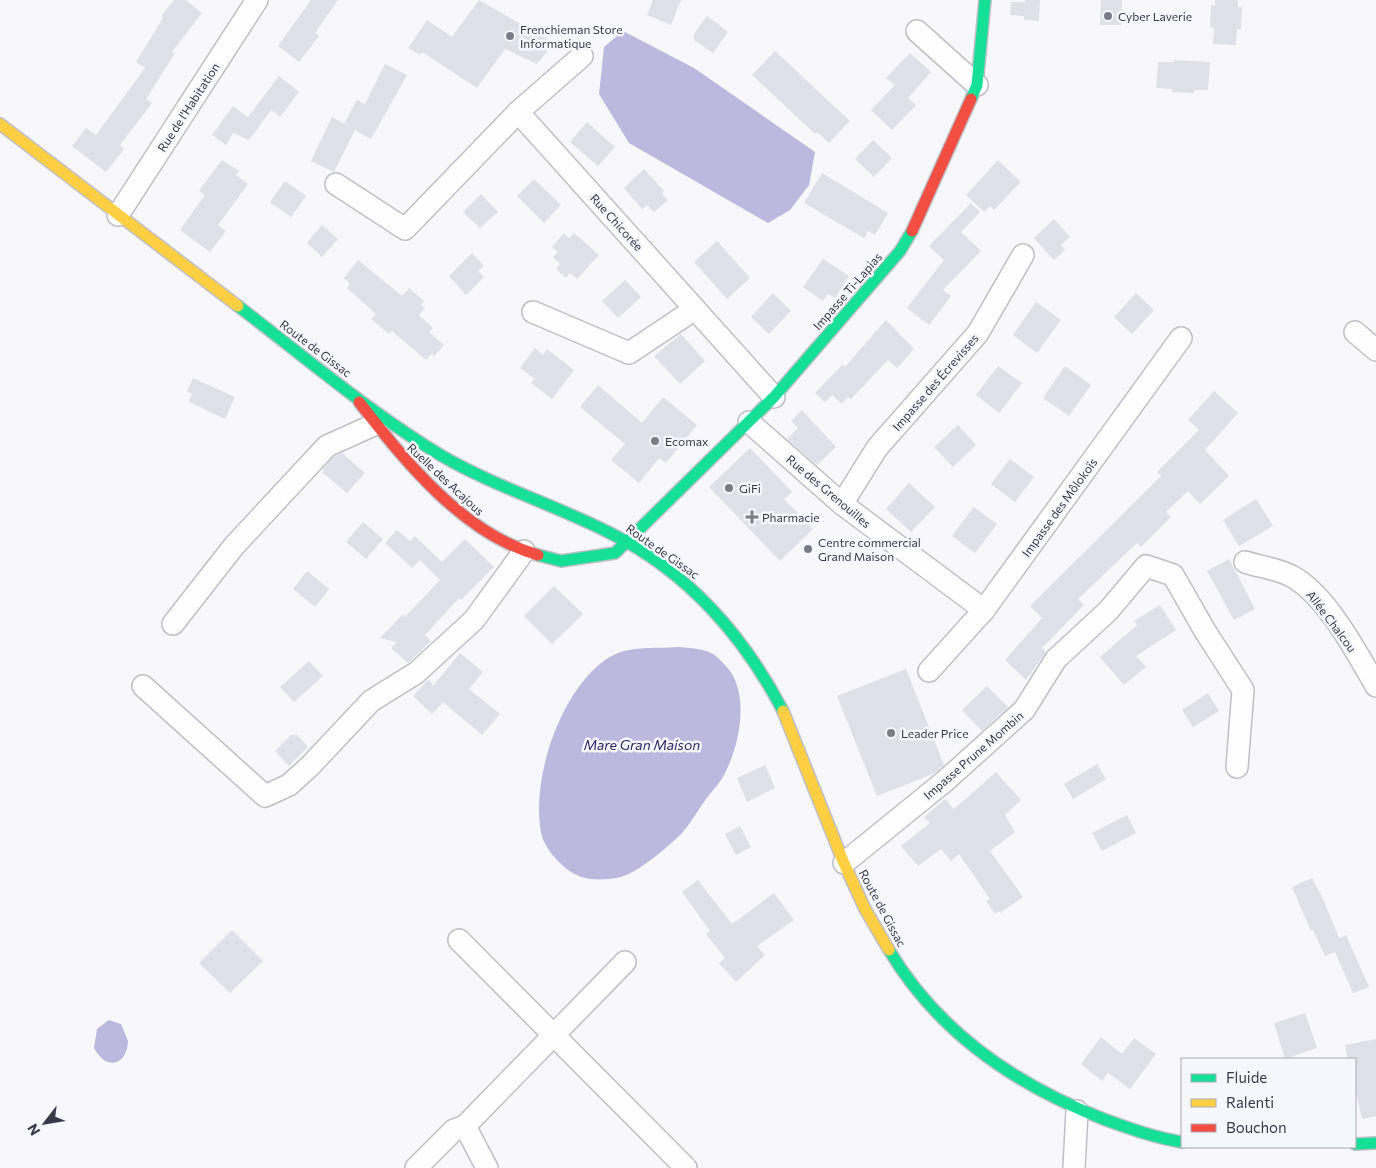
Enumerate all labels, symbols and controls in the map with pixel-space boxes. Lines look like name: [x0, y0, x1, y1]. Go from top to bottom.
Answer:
place label: Cyber Laverie: [1118, 9, 1192, 23]
marker: Cyber Laverie: [1102, 10, 1114, 22]
place label: Frenchieman Store Informatique: [520, 22, 622, 50]
marker: Frenchieman Store Informatique: [504, 30, 516, 42]
street label: Rue de l'Habitation: [154, 60, 222, 154]
street label: Rue Chicorée: [588, 191, 646, 253]
street label: Impasse Ti-Lapias: [810, 250, 884, 332]
street label: Route de Gissac: [278, 317, 354, 379]
street label: Impasse des Écrevisses: [889, 331, 981, 433]
place label: Ecomax: [665, 434, 709, 448]
marker: Ecomax: [649, 435, 661, 447]
street label: Ruelle des Acajous: [405, 440, 487, 518]
street label: Rue des Grenouilles: [784, 452, 874, 530]
street label: Impasse des Môlokoïs: [1018, 455, 1100, 559]
place label: GiFi: [739, 481, 761, 495]
marker: GiFi: [723, 482, 735, 494]
place label: Pharmacie: [762, 510, 820, 524]
marker: Pharmacie: [746, 511, 758, 523]
street label: Route de Gissac: [624, 521, 702, 581]
place label: Centre commercial Grand Maison: [818, 535, 921, 563]
marker: Centre commercial Grand Maison: [802, 543, 814, 555]
street label: Allée Chalcou: [1304, 587, 1360, 655]
street label: Impasse Prune Mombin: [920, 708, 1026, 802]
place label: Leader Price: [901, 726, 969, 740]
marker: Leader Price: [885, 727, 897, 739]
water label: Mare Gran Maison: [584, 736, 700, 753]
street label: Route de Gissac: [857, 867, 909, 949]
legend: [1181, 1058, 1356, 1148]
text: Fluide: [1226, 1068, 1267, 1086]
text: Ralenti: [1226, 1093, 1274, 1111]
north arrow: [20, 1098, 70, 1148]
text: Bouchon: [1226, 1118, 1287, 1136]
text: N: [23, 1121, 43, 1139]

